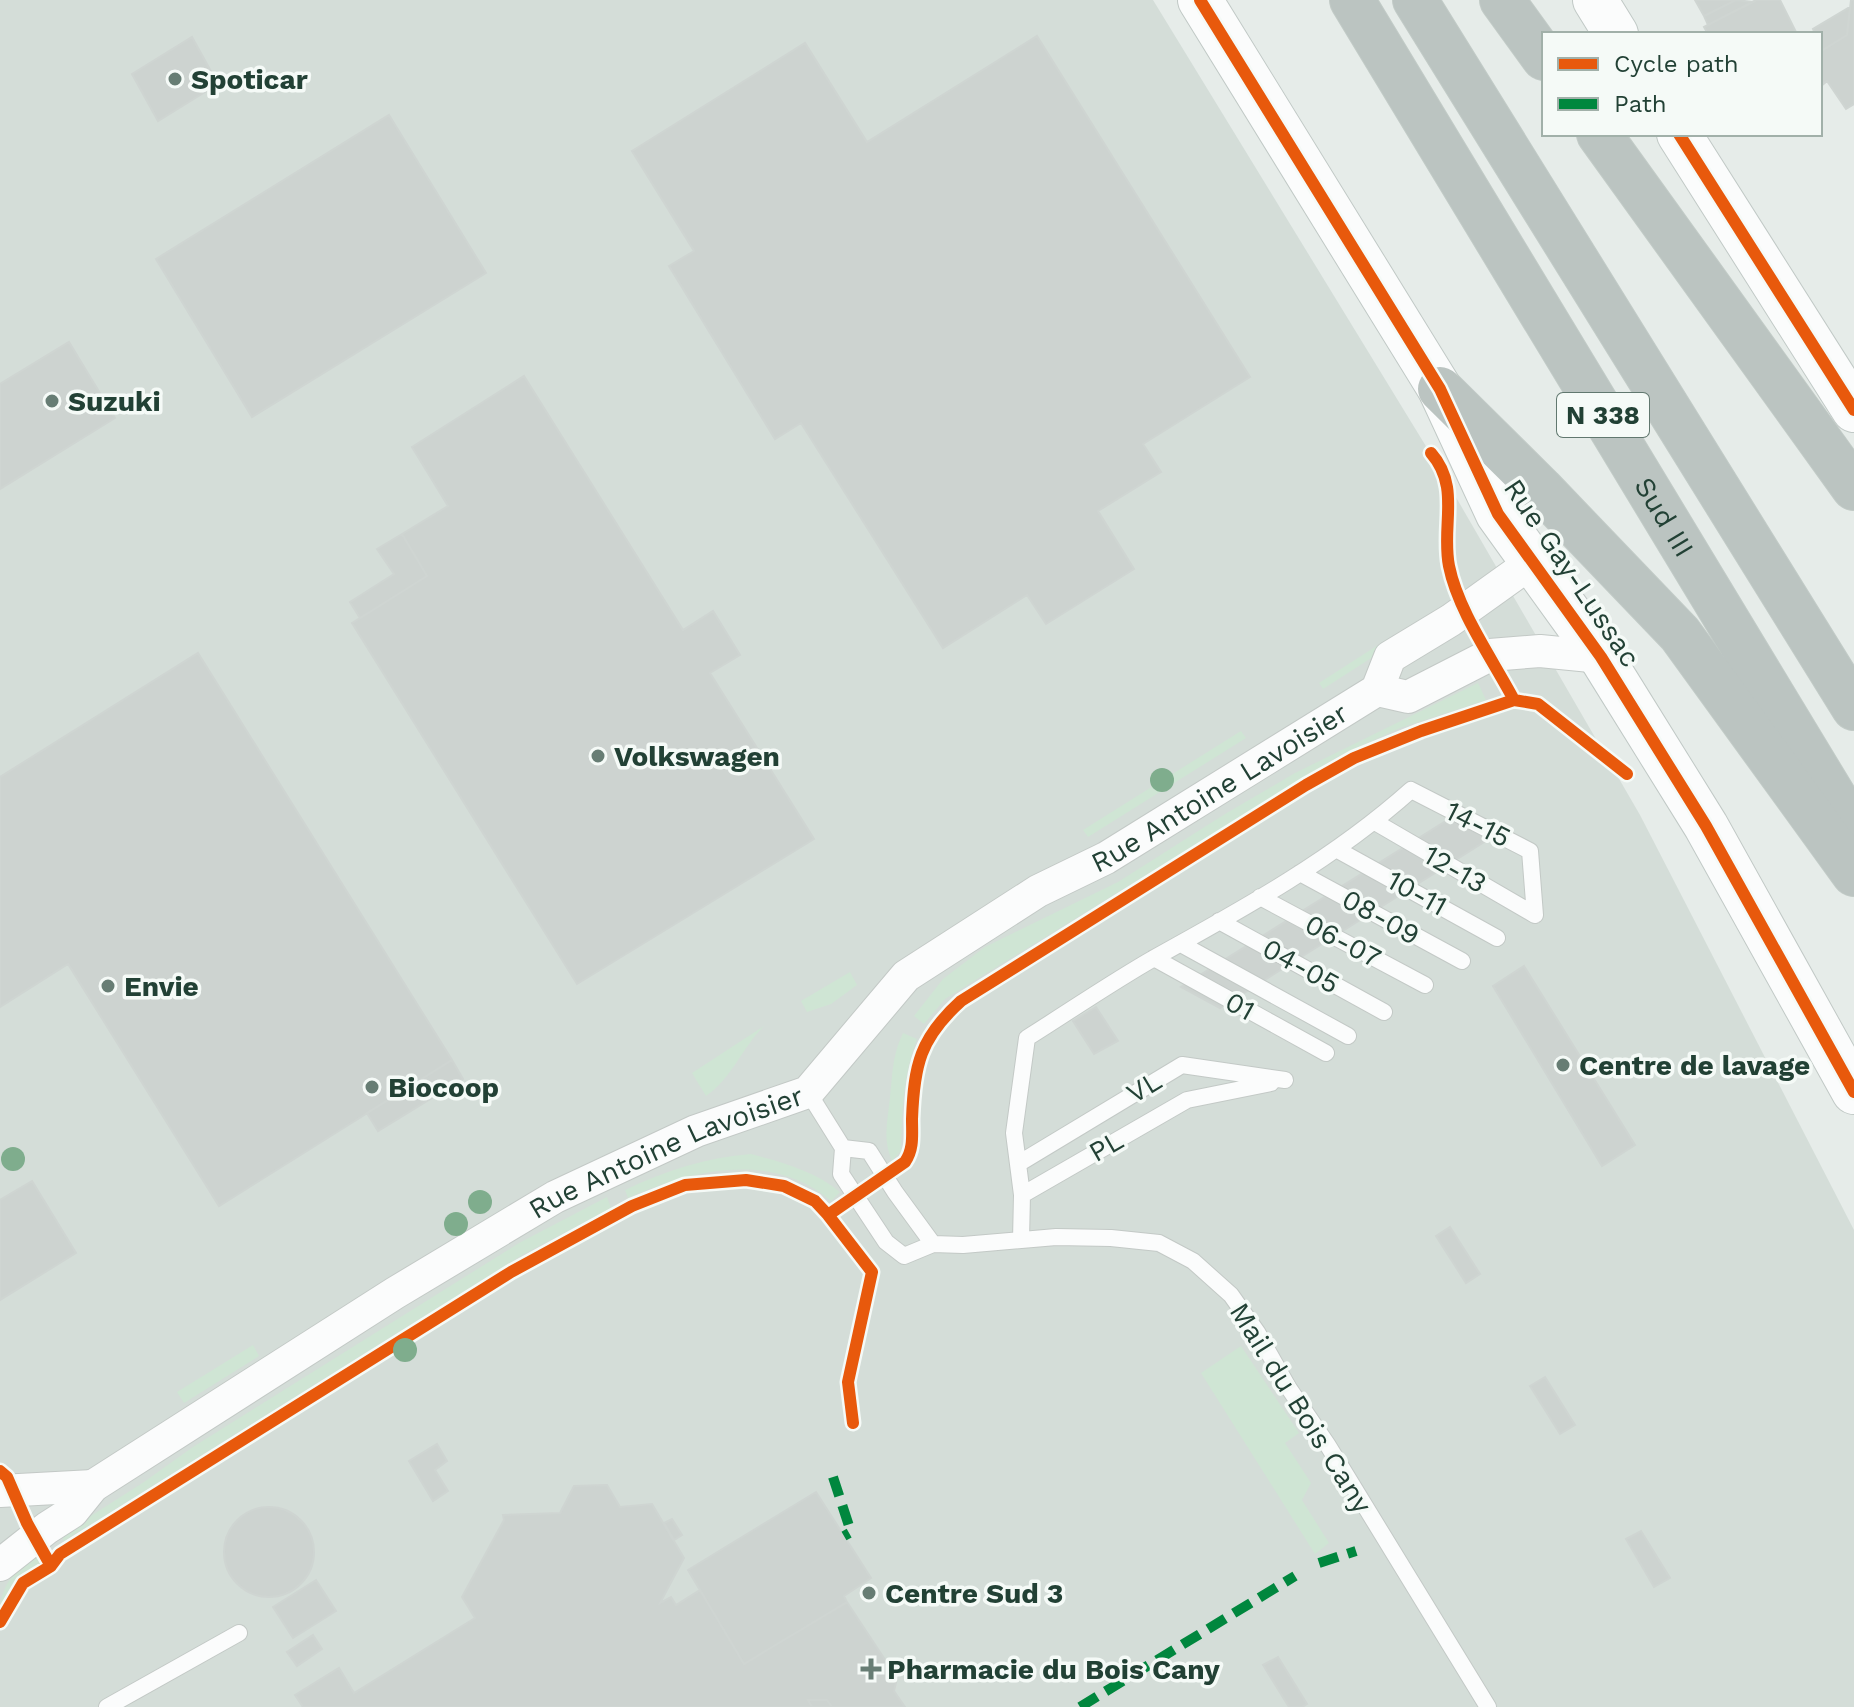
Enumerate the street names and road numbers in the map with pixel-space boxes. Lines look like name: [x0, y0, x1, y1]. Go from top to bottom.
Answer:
road number: N 338: [1557, 393, 1649, 437]
street label: Sud III: [1628, 471, 1701, 563]
street label: Rue Gay-Lussac: [1497, 473, 1647, 673]
street label: Rue Antoine Lavoisier: [1086, 696, 1354, 879]
street label: 14-15: [1440, 794, 1516, 854]
street label: 12-13: [1418, 838, 1492, 900]
street label: 10-11: [1381, 863, 1453, 923]
street label: 08-09: [1336, 882, 1426, 952]
street label: 06-07: [1299, 907, 1387, 975]
street label: 04-05: [1257, 932, 1345, 1000]
street label: 01: [1220, 985, 1260, 1027]
street label: VL: [1121, 1064, 1167, 1110]
street label: Rue Antoine Lavoisier: [523, 1079, 807, 1225]
street label: PL: [1083, 1123, 1129, 1169]
street label: Mail du Bois Cany: [1223, 1297, 1379, 1520]

